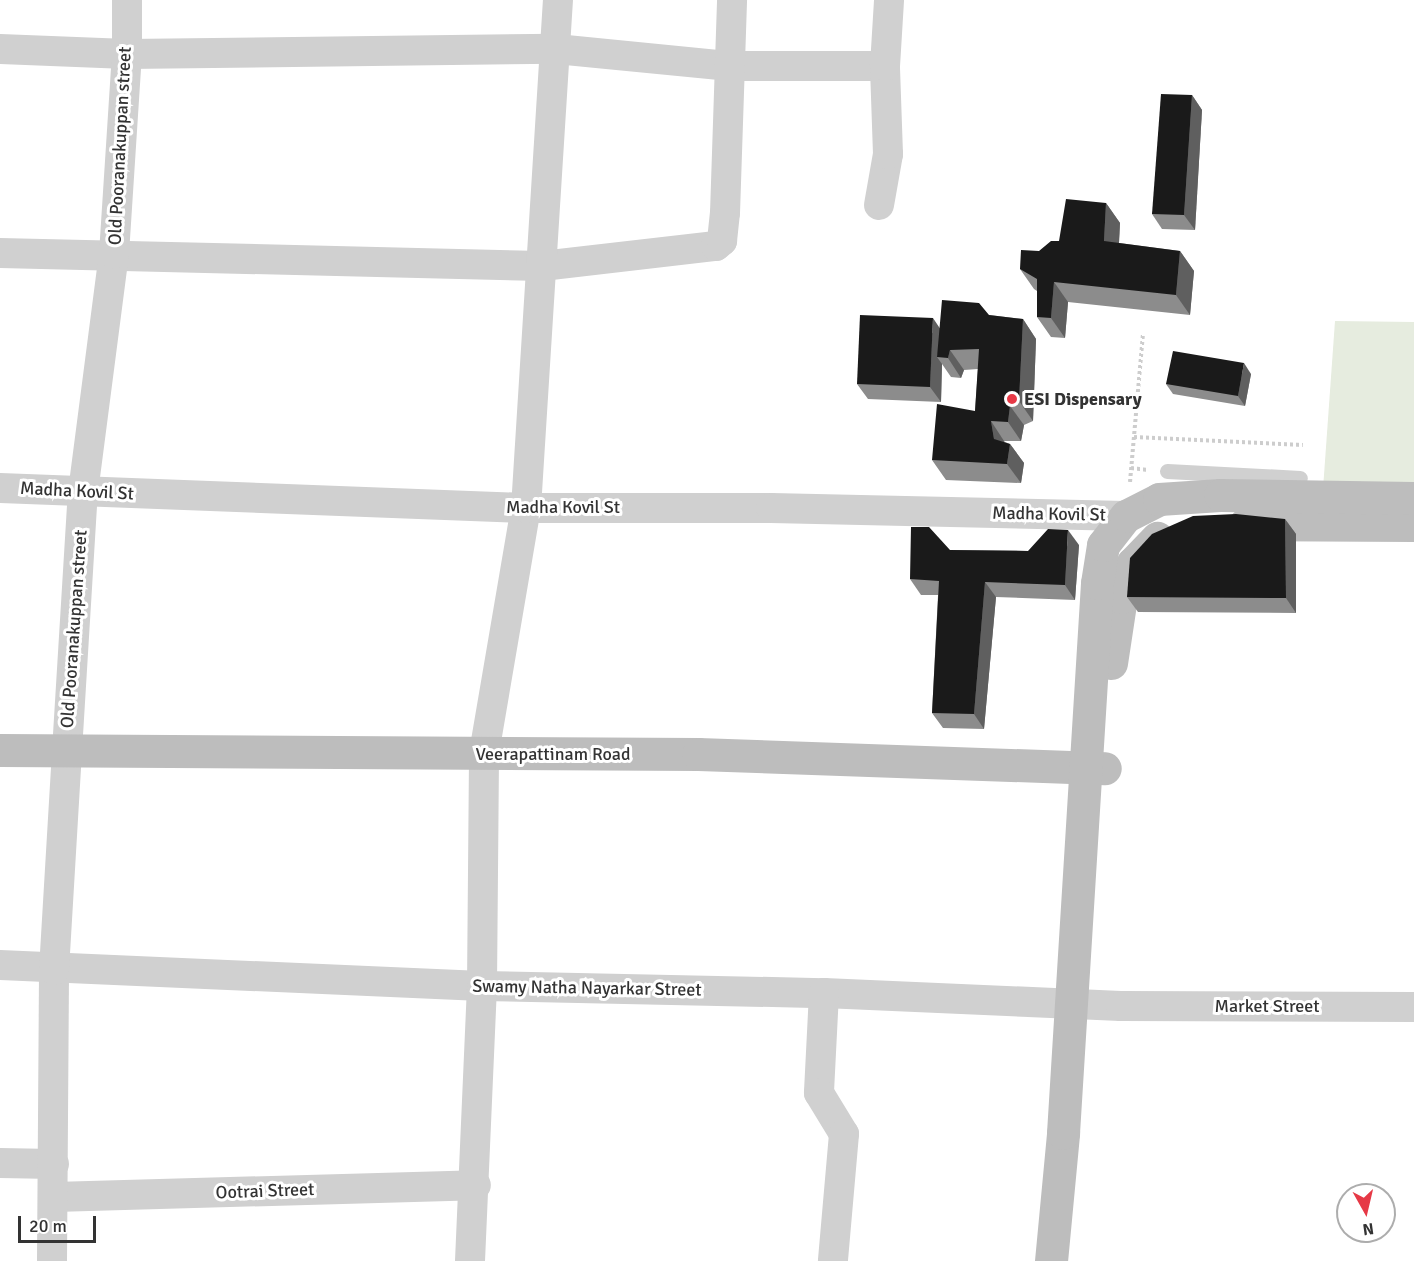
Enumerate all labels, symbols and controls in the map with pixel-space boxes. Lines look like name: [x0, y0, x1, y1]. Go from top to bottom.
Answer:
street label: Old Pooranakuppan street: [104, 46, 136, 246]
place label: ESI Dispensary: [1024, 388, 1142, 410]
marker: ESI Dispensary: [1005, 392, 1019, 406]
street label: Madha Kovil St: [20, 477, 134, 505]
street label: Madha Kovil St: [506, 496, 620, 518]
street label: Madha Kovil St: [992, 502, 1106, 526]
street label: Old Pooranakuppan street: [56, 529, 92, 729]
street label: Veerapattinam Road: [476, 743, 630, 765]
street label: Swamy Natha Nayarkar Street: [472, 975, 702, 1001]
street label: Market Street: [1214, 995, 1320, 1017]
street label: Ootrai Street: [215, 1178, 315, 1204]
north arrow: [1336, 1183, 1396, 1243]
scale bar: [21, 1204, 99, 1242]
text: 20 m: [29, 1215, 67, 1237]
text: N: [1361, 1218, 1375, 1240]

